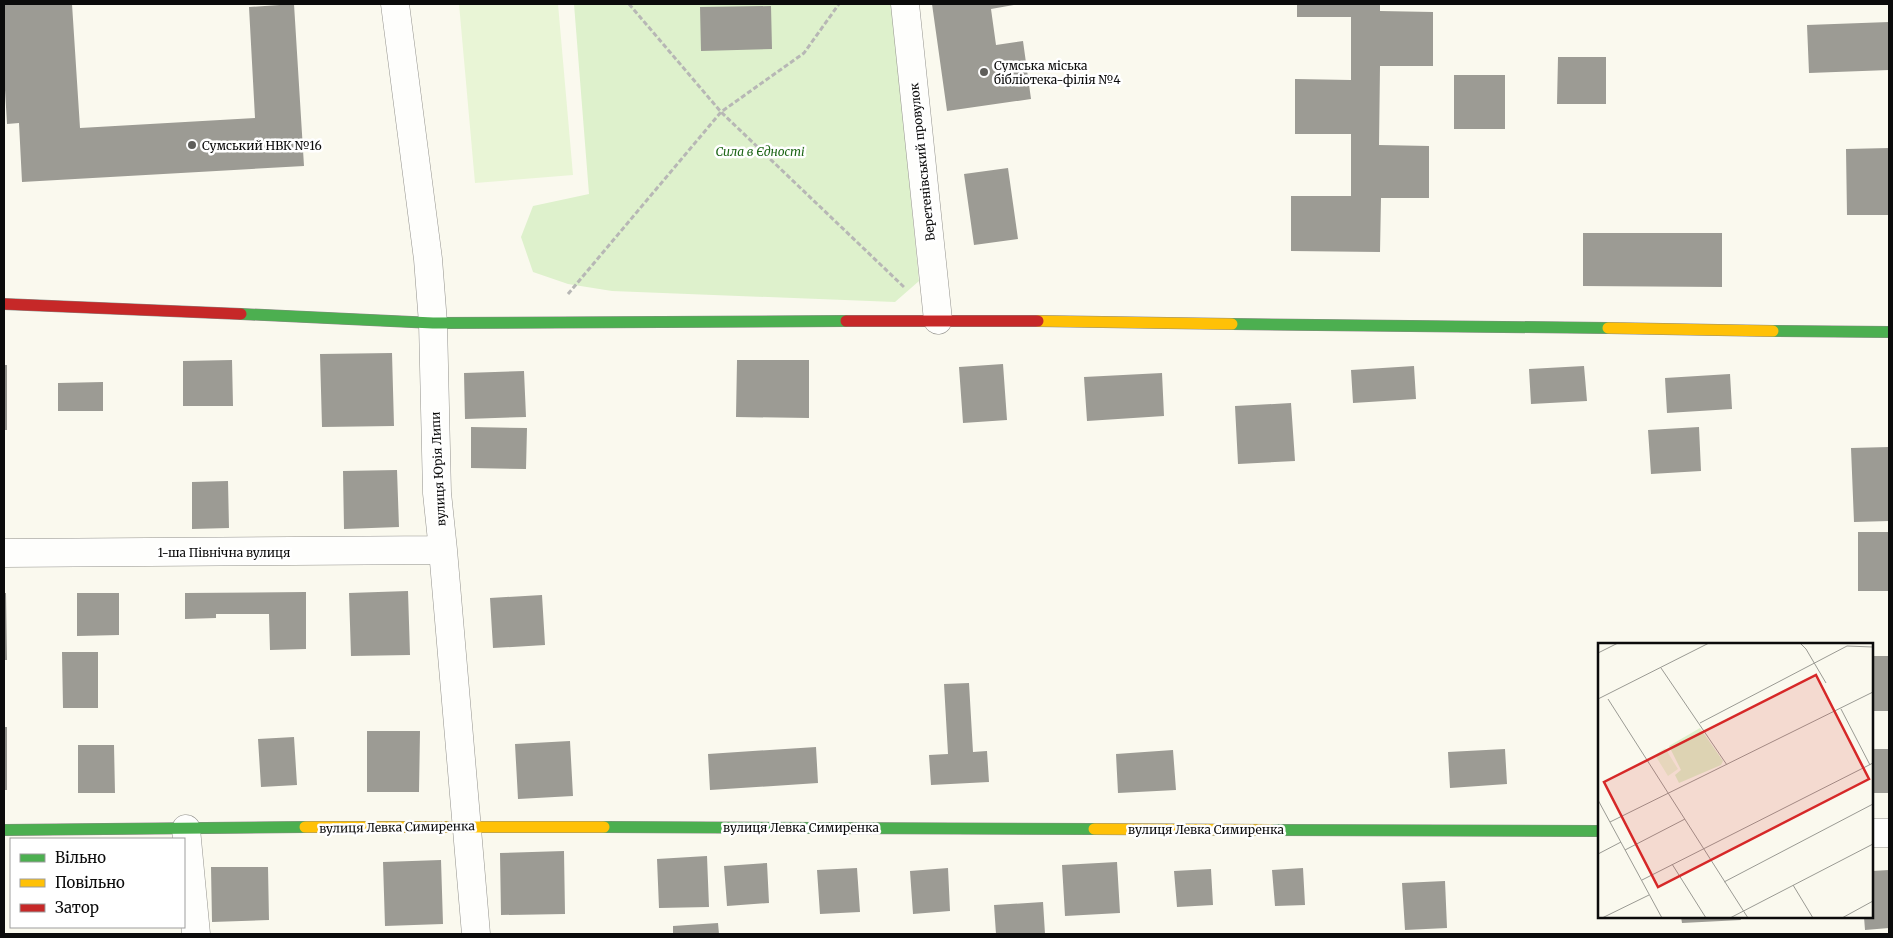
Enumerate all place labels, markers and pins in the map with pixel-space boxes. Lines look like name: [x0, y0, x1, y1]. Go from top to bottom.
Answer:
place label: Сумська міська бібліотека-філія №4: [994, 58, 1121, 87]
marker: Сумська міська бібліотека-філія №4: [978, 66, 990, 78]
place label: Сумський НВК №16: [202, 138, 322, 153]
marker: Сумський НВК №16: [186, 139, 198, 151]

